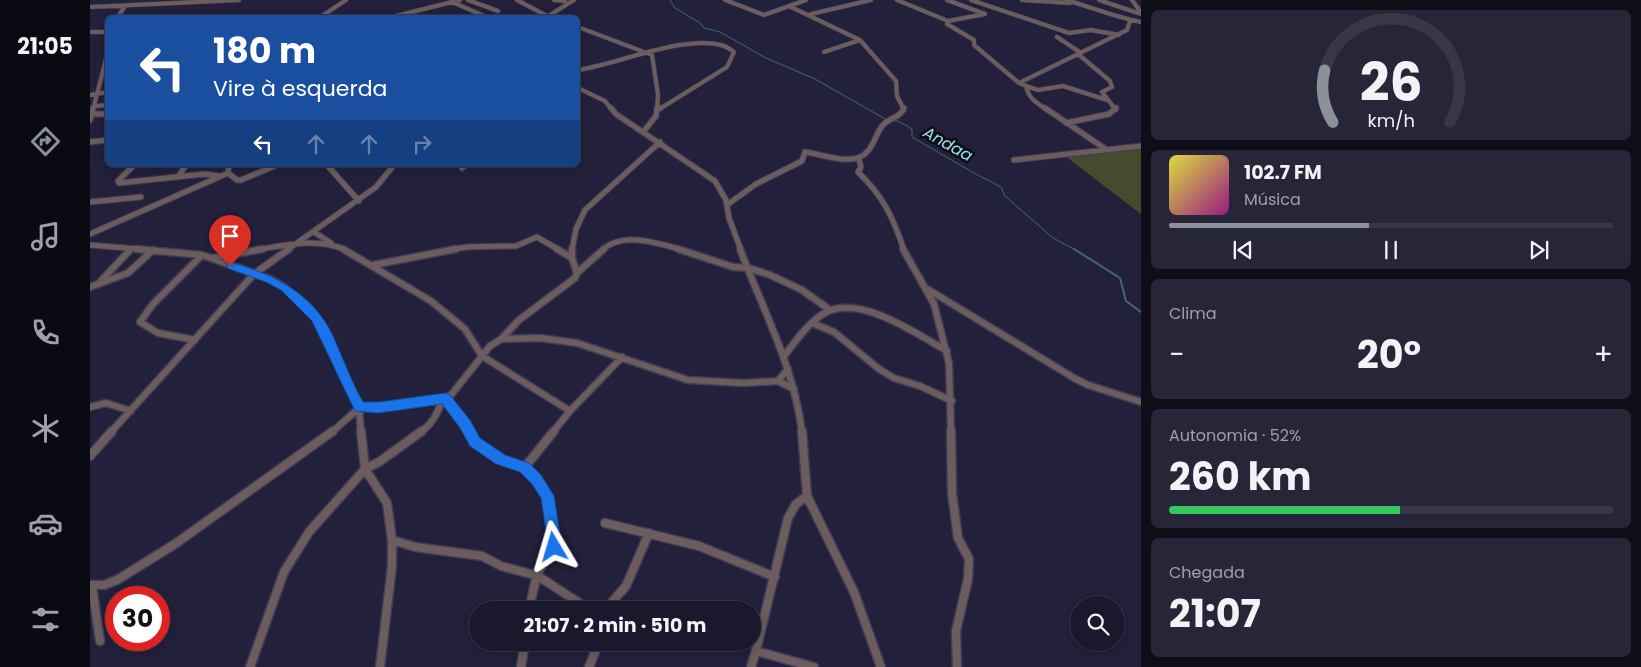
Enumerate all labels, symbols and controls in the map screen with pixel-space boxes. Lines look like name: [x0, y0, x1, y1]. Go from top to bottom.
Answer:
text: 180 m: [213, 26, 316, 75]
text: 21:05: [17, 31, 73, 62]
icon: left: [130, 35, 195, 100]
text: 26: [1360, 46, 1422, 119]
text: Vire à esquerda: [213, 73, 387, 104]
text: km/h: [1367, 108, 1415, 133]
water label: Andaa: [918, 120, 977, 167]
icon: directions: [28, 124, 63, 159]
icon: left: [249, 130, 277, 158]
icon: ahead: [302, 130, 330, 158]
icon: ahead: [355, 130, 383, 158]
icon: right: [408, 130, 436, 158]
text: 102.7 FM: [1244, 159, 1322, 186]
text: Música: [1244, 188, 1301, 211]
pin: [209, 215, 251, 266]
icon: music: [28, 219, 63, 254]
icon: arrive: [216, 222, 244, 250]
icon: previous: [1229, 236, 1257, 264]
icon: pause: [1377, 236, 1405, 264]
icon: next: [1525, 236, 1553, 264]
text: Clima: [1169, 302, 1217, 325]
icon: phone: [28, 315, 63, 350]
text: 20°: [1357, 328, 1421, 381]
text: −: [1169, 335, 1184, 374]
text: +: [1594, 335, 1613, 374]
icon: climate: [28, 411, 63, 446]
text: Autonomia · 52%: [1169, 424, 1301, 447]
text: 260 km: [1169, 450, 1311, 503]
icon: car: [28, 506, 63, 541]
position arrow: [527, 520, 579, 572]
text: Chegada: [1169, 561, 1245, 584]
speed limit sign: 30: [105, 586, 170, 651]
text: 21:07: [1169, 587, 1261, 640]
map controls: [1070, 596, 1125, 651]
button: search: [1070, 596, 1125, 651]
icon: filters: [28, 602, 63, 637]
text: 21:07 · 2 min · 510 m: [524, 612, 706, 639]

